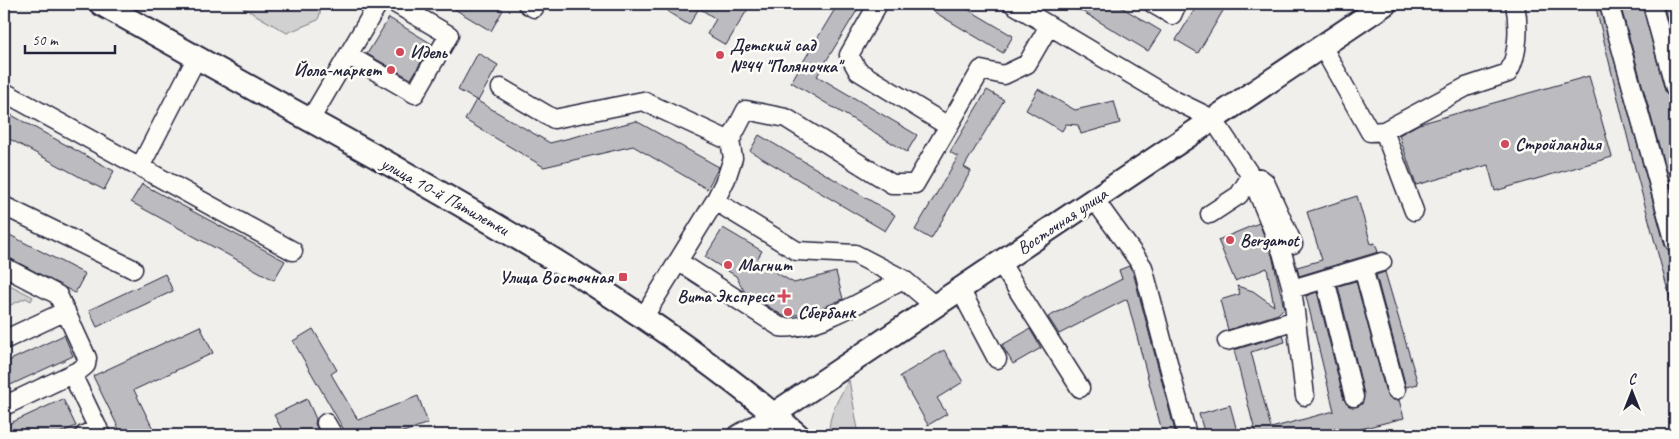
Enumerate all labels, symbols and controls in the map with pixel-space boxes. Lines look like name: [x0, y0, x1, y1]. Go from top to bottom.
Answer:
scale bar: [25, 22, 115, 54]
text: 50 m: [32, 31, 59, 50]
place label: Детский сад №44 "Поляночка": [730, 34, 845, 77]
place label: Идель: [410, 41, 449, 63]
marker: Идель: [394, 46, 406, 58]
marker: Детский сад №44 "Поляночка": [714, 49, 726, 61]
place label: Йола-маркет: [294, 59, 382, 81]
marker: Йола-маркет: [385, 64, 397, 76]
place label: Стройландия: [1515, 133, 1602, 155]
marker: Стройландия: [1499, 138, 1511, 150]
street label: улица 10-й Пятилетки: [376, 151, 514, 241]
street label: Восточная улица: [1013, 182, 1112, 259]
place label: Bergamot: [1240, 229, 1301, 251]
marker: Bergamot: [1224, 234, 1236, 246]
place label: Магнит: [738, 254, 793, 276]
marker: Магнит: [722, 259, 734, 271]
place label: Улица Восточная: [499, 266, 614, 288]
marker: Улица Восточная: [617, 271, 629, 283]
place label: Вита Экспресс: [677, 285, 775, 307]
marker: Вита Экспресс: [778, 290, 790, 302]
place label: Сбербанк: [798, 301, 857, 323]
marker: Сбербанк: [782, 306, 794, 318]
north arrow: [1606, 366, 1656, 416]
text: С: [1629, 371, 1638, 388]

